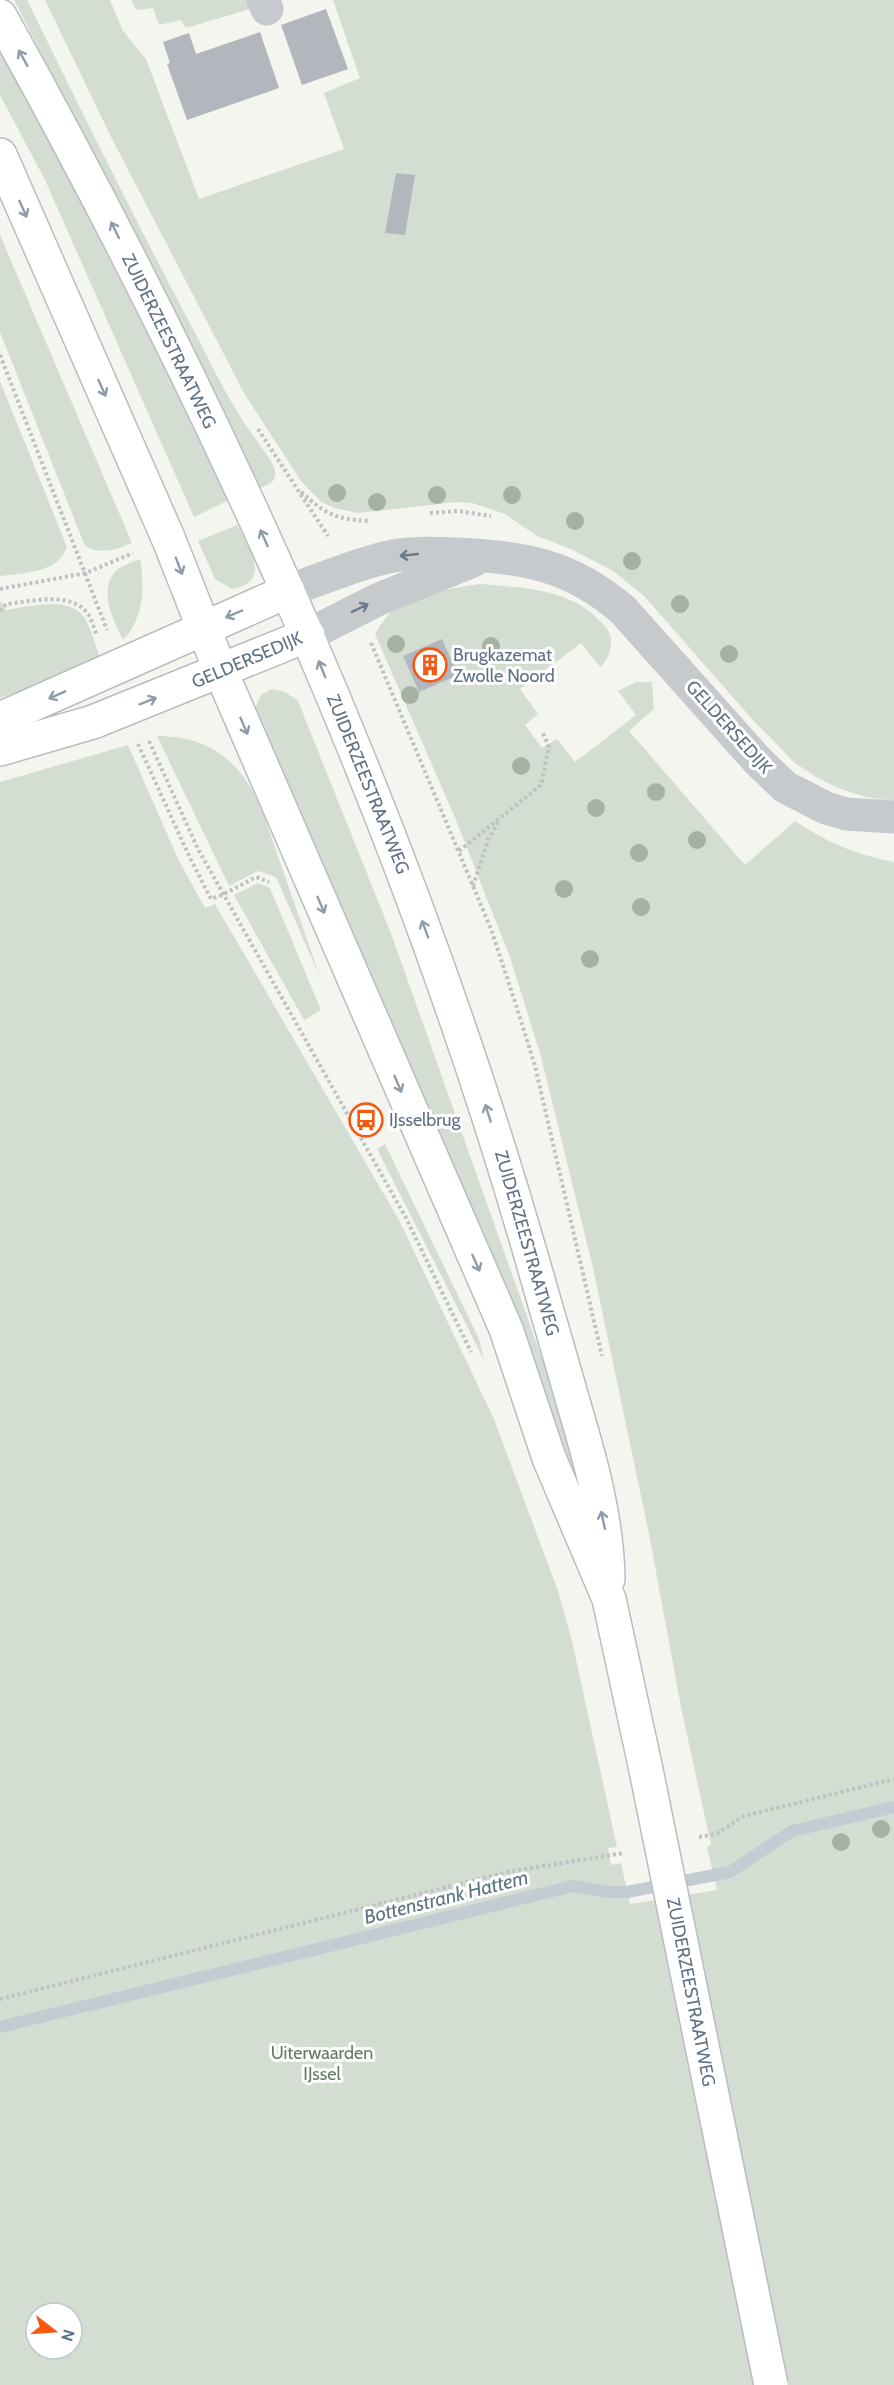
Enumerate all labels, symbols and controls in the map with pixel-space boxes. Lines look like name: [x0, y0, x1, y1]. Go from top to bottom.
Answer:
one-way arrow: [17, 50, 29, 67]
one-way arrow: [19, 200, 30, 218]
one-way arrow: [108, 222, 120, 240]
street label: ZUIDERZEESTRAATWEG: [117, 250, 221, 432]
one-way arrow: [96, 378, 108, 396]
one-way arrow: [258, 529, 270, 547]
one-way arrow: [400, 550, 419, 561]
one-way arrow: [175, 557, 186, 575]
one-way arrow: [350, 602, 368, 613]
one-way arrow: [226, 609, 244, 620]
street label: GELDERSEDIJK: [188, 627, 306, 693]
place label: Brugkazemat Zwolle Noord: [453, 644, 555, 687]
building icon: Brugkazemat Zwolle Noord: [412, 647, 448, 683]
one-way arrow: [316, 661, 327, 679]
street label: GELDERSEDIJK: [681, 676, 777, 779]
one-way arrow: [48, 691, 66, 702]
street label: ZUIDERZEESTRAATWEG: [322, 691, 414, 877]
one-way arrow: [138, 695, 156, 706]
one-way arrow: [239, 716, 250, 734]
one-way arrow: [316, 895, 327, 914]
one-way arrow: [418, 920, 429, 939]
one-way arrow: [393, 1074, 404, 1093]
bus stop icon: IJsselbrug: [348, 1102, 384, 1138]
one-way arrow: [482, 1104, 493, 1123]
place label: IJsselbrug: [389, 1109, 461, 1131]
street label: ZUIDERZEESTRAATWEG: [490, 1148, 564, 1338]
one-way arrow: [471, 1253, 482, 1271]
one-way arrow: [597, 1510, 608, 1530]
water label: Bottenstrank Hattem: [361, 1865, 531, 1929]
street label: ZUIDERZEESTRAATWEG: [662, 1896, 720, 2088]
park label: Uiterwaarden IJssel: [271, 2042, 373, 2085]
north arrow: [24, 2301, 84, 2361]
text: N: [57, 2327, 79, 2343]

